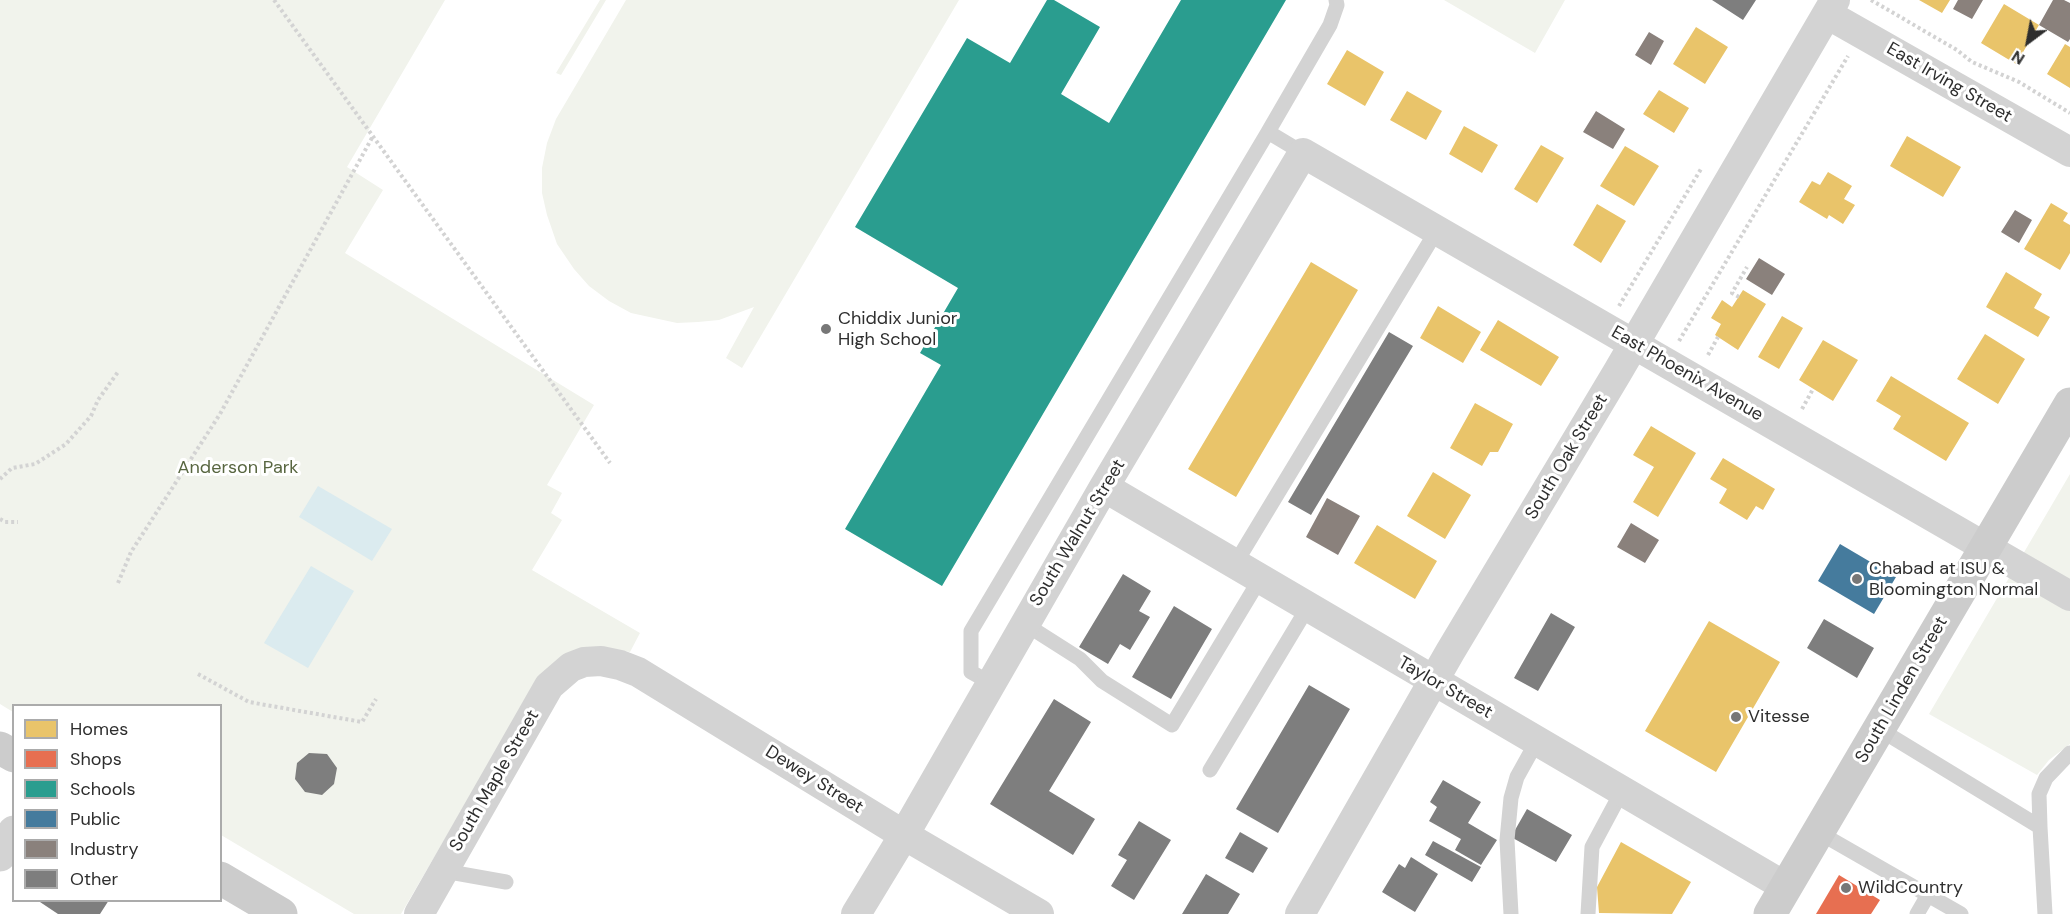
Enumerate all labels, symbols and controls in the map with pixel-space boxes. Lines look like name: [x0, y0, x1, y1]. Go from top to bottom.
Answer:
north arrow: [1998, 12, 2058, 72]
street label: East Irving Street: [1882, 38, 2016, 128]
text: N: [2008, 46, 2029, 70]
place label: Chiddix Junior High School: [838, 308, 958, 350]
marker: Chiddix Junior High School: [819, 322, 833, 336]
street label: East Phoenix Avenue: [1607, 322, 1767, 426]
street label: South Oak Street: [1521, 390, 1613, 524]
street label: South Walnut Street: [1026, 456, 1130, 610]
park label: Anderson Park: [178, 457, 298, 479]
place label: Chabad at ISU & Bloomington Normal: [1869, 558, 2038, 600]
marker: Chabad at ISU & Bloomington Normal: [1850, 572, 1864, 586]
street label: South Linden Street: [1851, 613, 1953, 767]
street label: Taylor Street: [1394, 652, 1496, 724]
legend: [12, 704, 222, 902]
street label: South Maple Street: [446, 706, 544, 856]
place label: Vitesse: [1748, 706, 1810, 728]
marker: Vitesse: [1729, 710, 1743, 724]
text: Homes: [70, 717, 128, 741]
street label: Dewey Street: [761, 741, 867, 819]
text: Shops: [70, 747, 122, 771]
text: Schools: [70, 777, 135, 801]
text: Public: [70, 807, 121, 831]
text: Industry: [70, 837, 139, 861]
text: Other: [70, 867, 118, 891]
place label: WildCountry: [1858, 877, 1963, 899]
marker: WildCountry: [1839, 881, 1853, 895]

